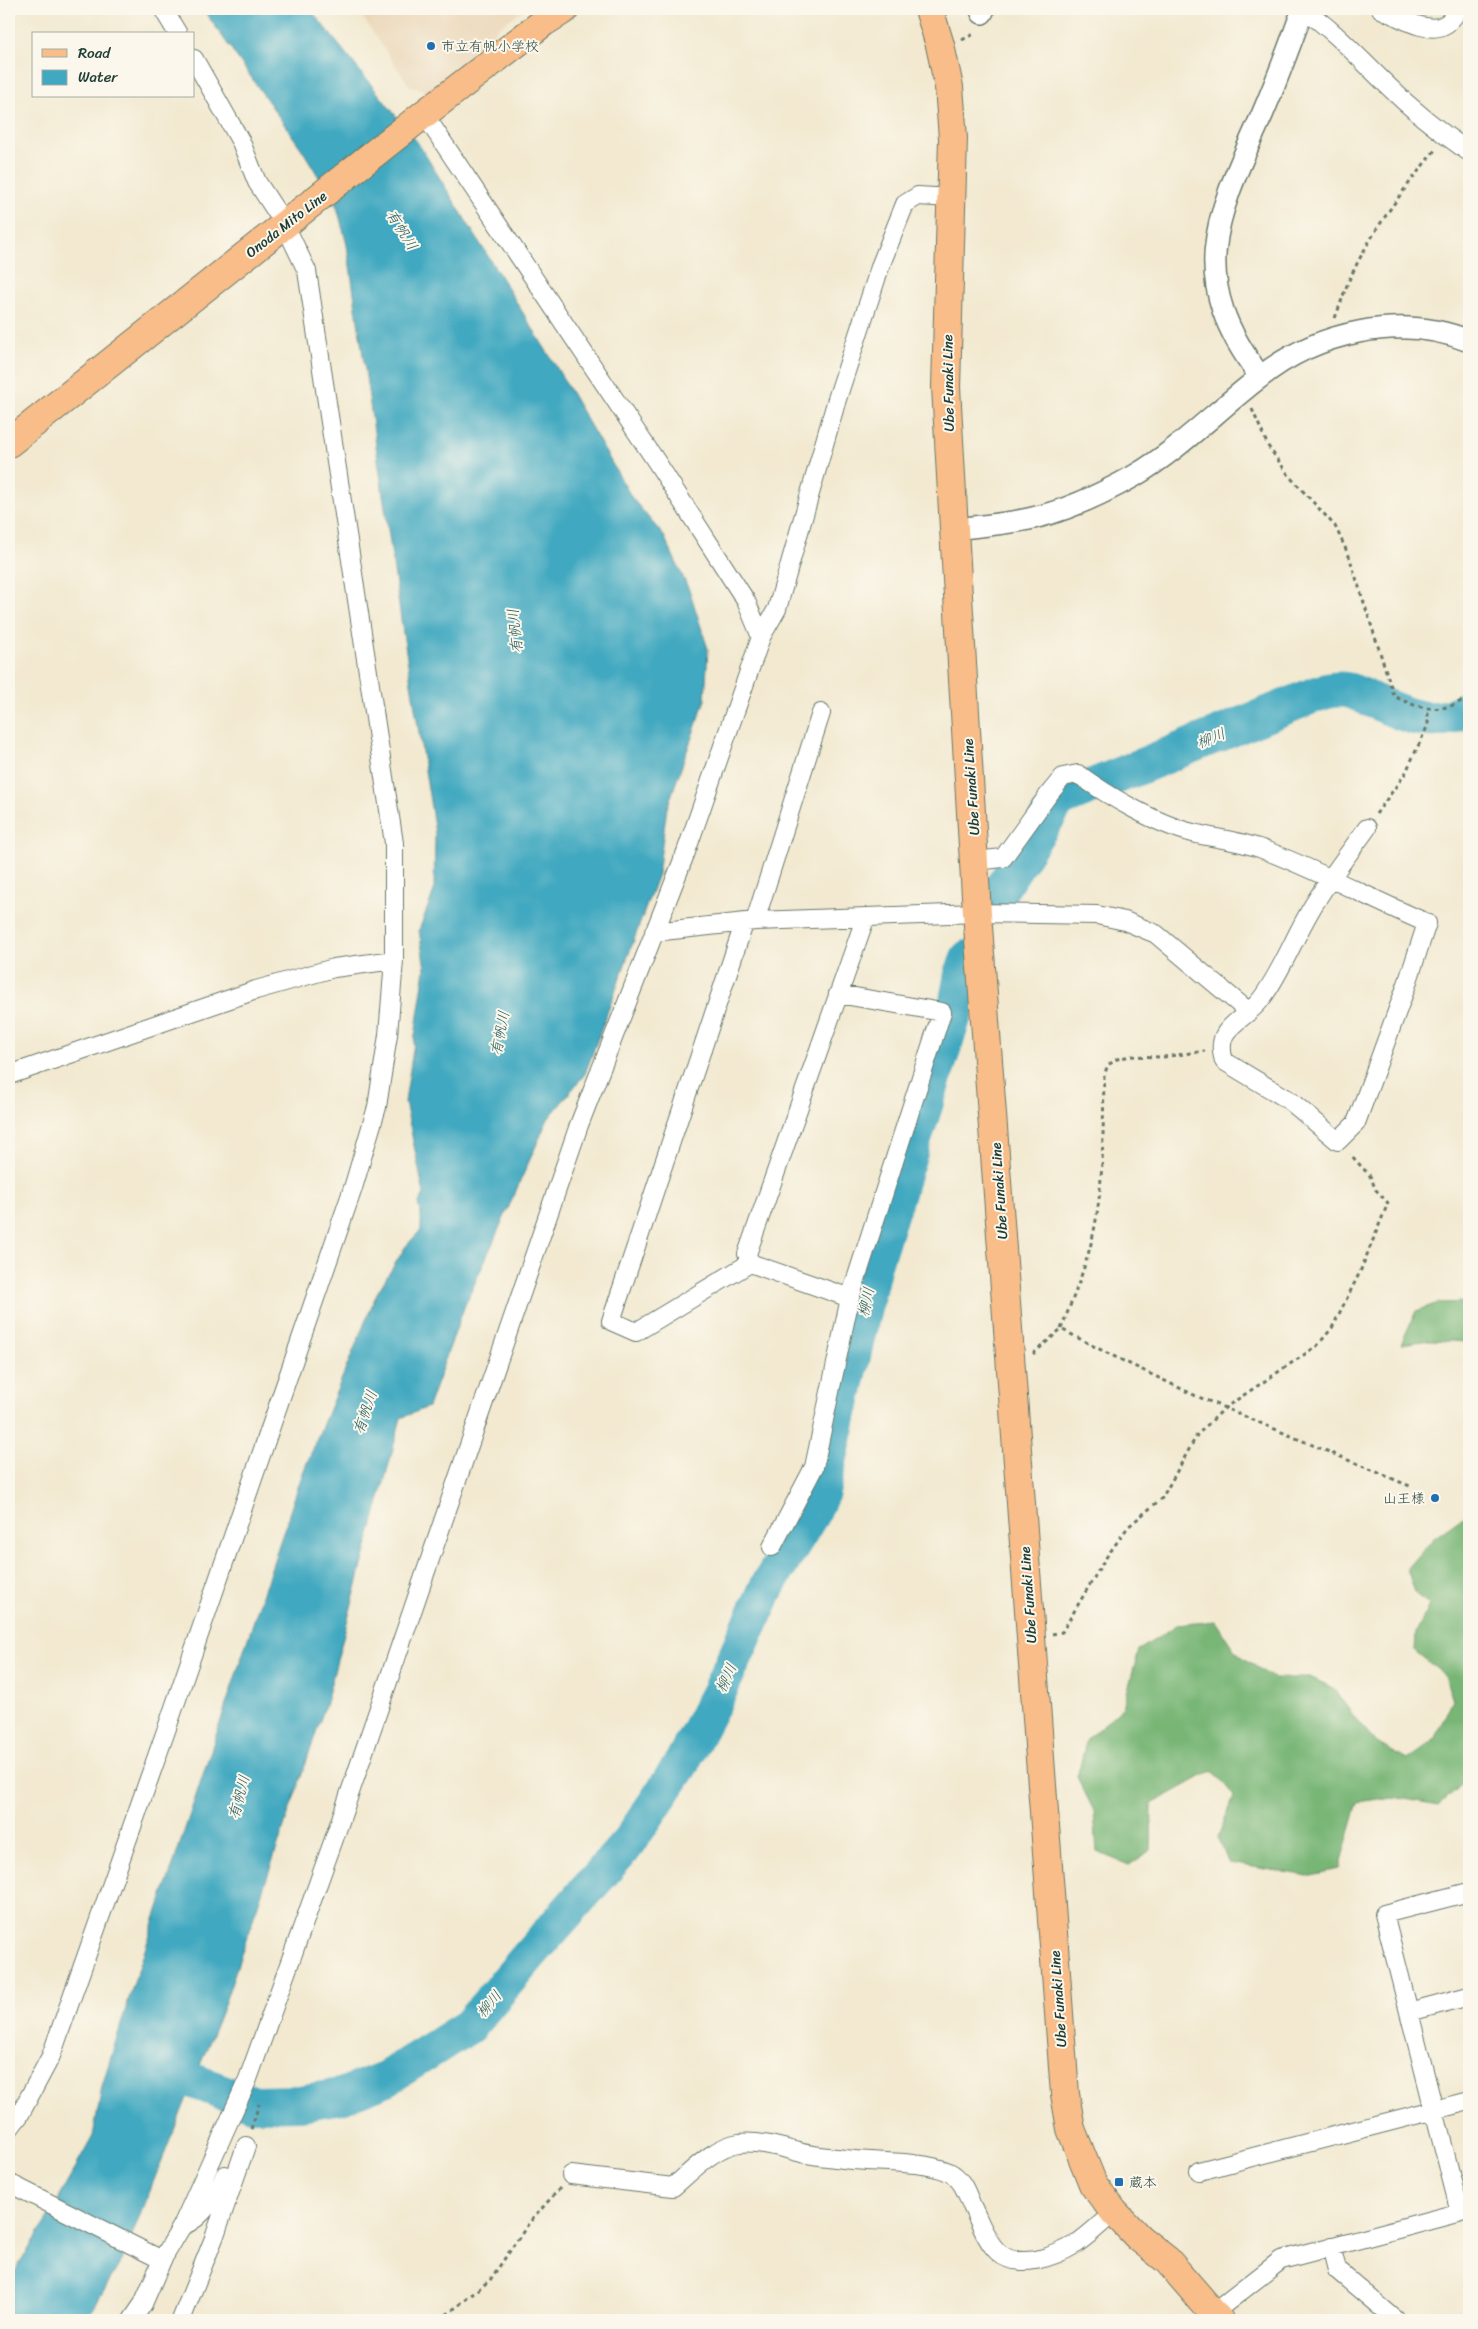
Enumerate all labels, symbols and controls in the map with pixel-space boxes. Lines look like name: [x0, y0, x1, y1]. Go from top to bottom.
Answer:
legend: [32, 32, 195, 98]
place label: 市立有帆小学校: [441, 34, 539, 59]
text: Road: [78, 40, 111, 66]
marker: 市立有帆小学校: [425, 40, 437, 52]
text: Water: [78, 64, 118, 90]
street label: Onoda Mito Line: [240, 184, 333, 264]
water label: 有帆川: [379, 204, 425, 256]
street label: Ube Funaki Line: [935, 334, 962, 432]
water label: 有帆川: [500, 607, 530, 655]
water label: 柳川: [1192, 720, 1230, 756]
street label: Ube Funaki Line: [956, 737, 987, 836]
water label: 有帆川: [483, 1008, 517, 1058]
street label: Ube Funaki Line: [984, 1141, 1015, 1240]
water label: 柳川: [850, 1284, 882, 1320]
water label: 有帆川: [345, 1386, 385, 1438]
place label: 山王様: [1383, 1486, 1425, 1511]
marker: 山王様: [1429, 1492, 1441, 1504]
street label: Ube Funaki Line: [1013, 1545, 1044, 1644]
water label: 柳川: [708, 1659, 744, 1697]
water label: 有帆川: [221, 1772, 257, 1822]
street label: Ube Funaki Line: [1043, 1949, 1074, 2048]
water label: 柳川: [469, 1984, 509, 2024]
place label: 蔵本: [1129, 2170, 1157, 2195]
marker: 蔵本: [1113, 2176, 1125, 2188]

